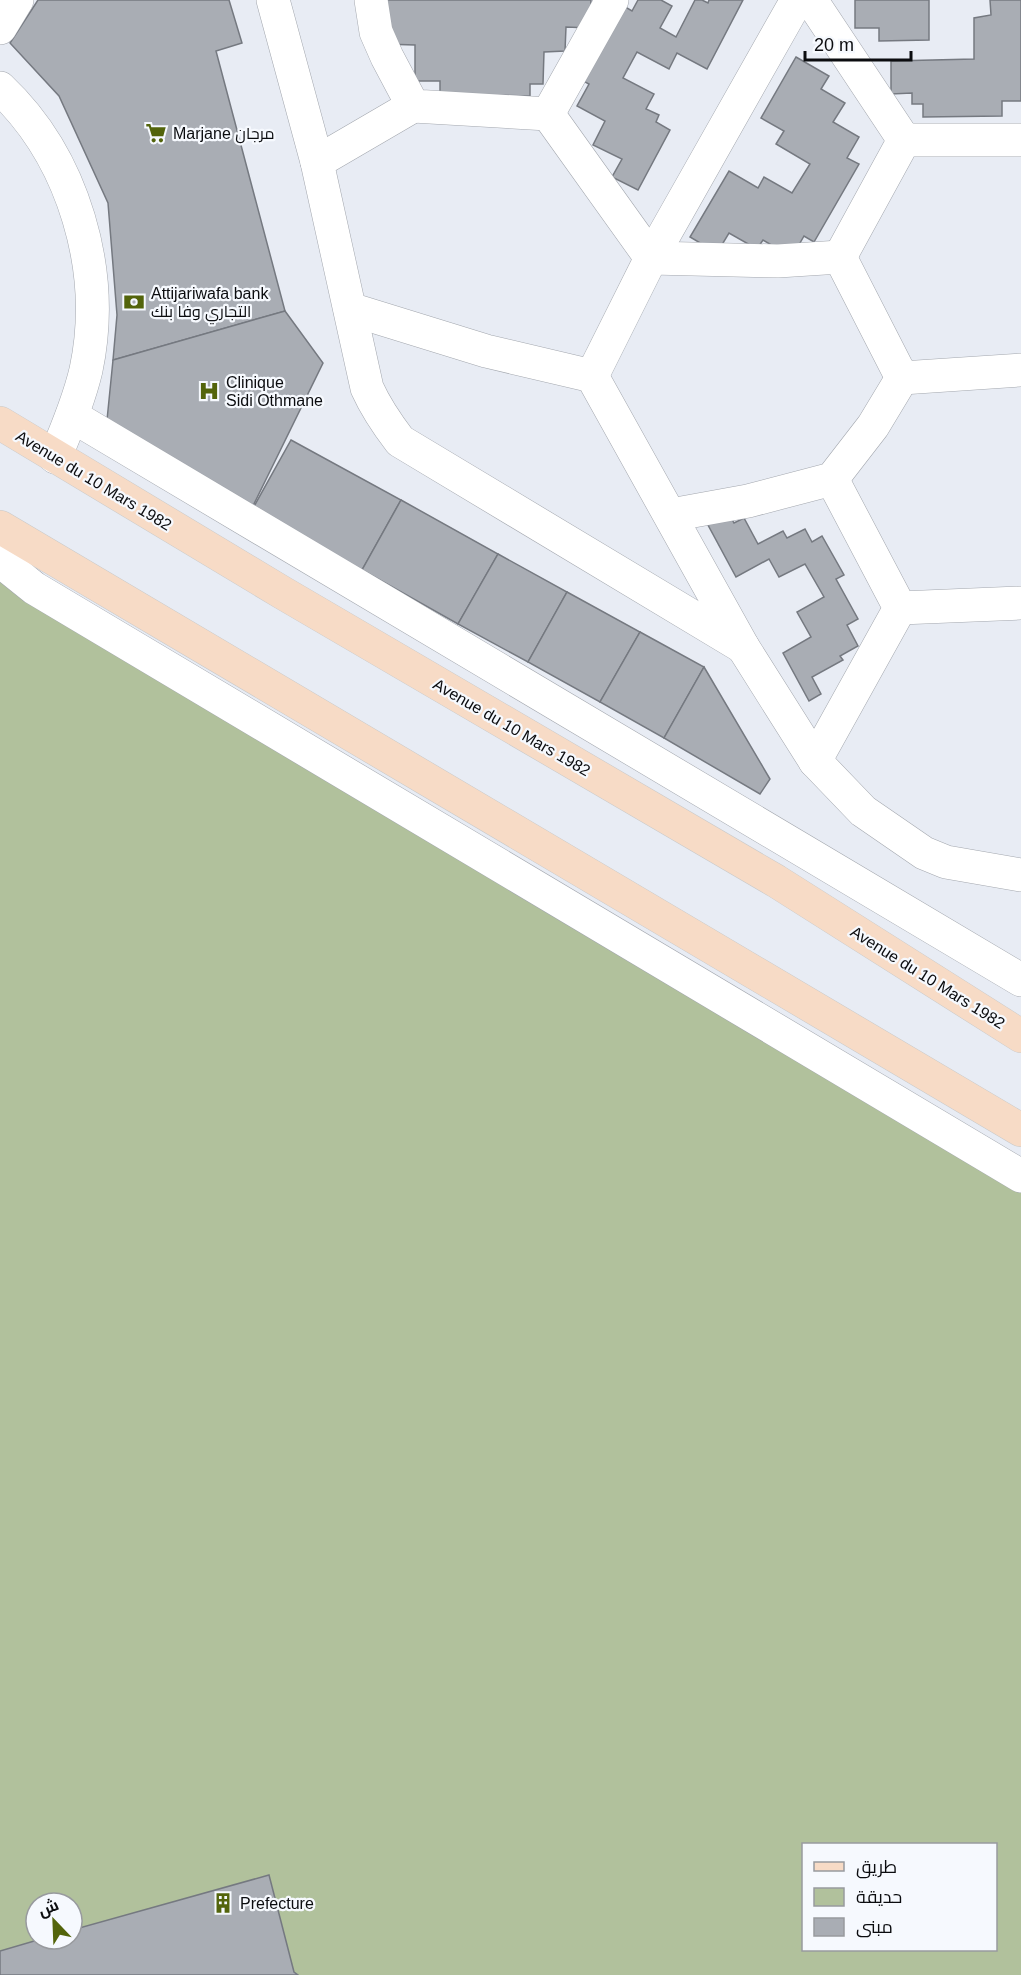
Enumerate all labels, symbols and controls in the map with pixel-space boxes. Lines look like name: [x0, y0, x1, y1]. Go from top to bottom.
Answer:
scale bar: [805, 24, 912, 62]
text: 20 m: [814, 35, 854, 55]
supermarket icon: Marjane مرجان: [144, 121, 168, 145]
place label: Marjane مرجان: [173, 125, 275, 144]
place label: Attijariwafa bank التجاري وفا بنك: [151, 285, 269, 325]
bank icon: Attijariwafa bank التجاري وفا بنك: [122, 290, 146, 314]
place label: Clinique Sidi Othmane: [226, 374, 323, 409]
hospital icon: Clinique Sidi Othmane: [197, 379, 221, 403]
street label: Avenue du 10 Mars 1982: [13, 427, 175, 534]
street label: Avenue du 10 Mars 1982: [430, 675, 593, 779]
street label: Avenue du 10 Mars 1982: [848, 923, 1008, 1032]
legend: [802, 1843, 997, 1951]
text: طريق: [856, 1857, 897, 1879]
text: حديقة: [856, 1887, 902, 1907]
north arrow: [24, 1891, 84, 1951]
building icon: Prefecture: [211, 1891, 235, 1915]
place label: Prefecture: [240, 1895, 314, 1912]
text: ش: [36, 1896, 61, 1920]
text: مبنى: [856, 1917, 893, 1938]

